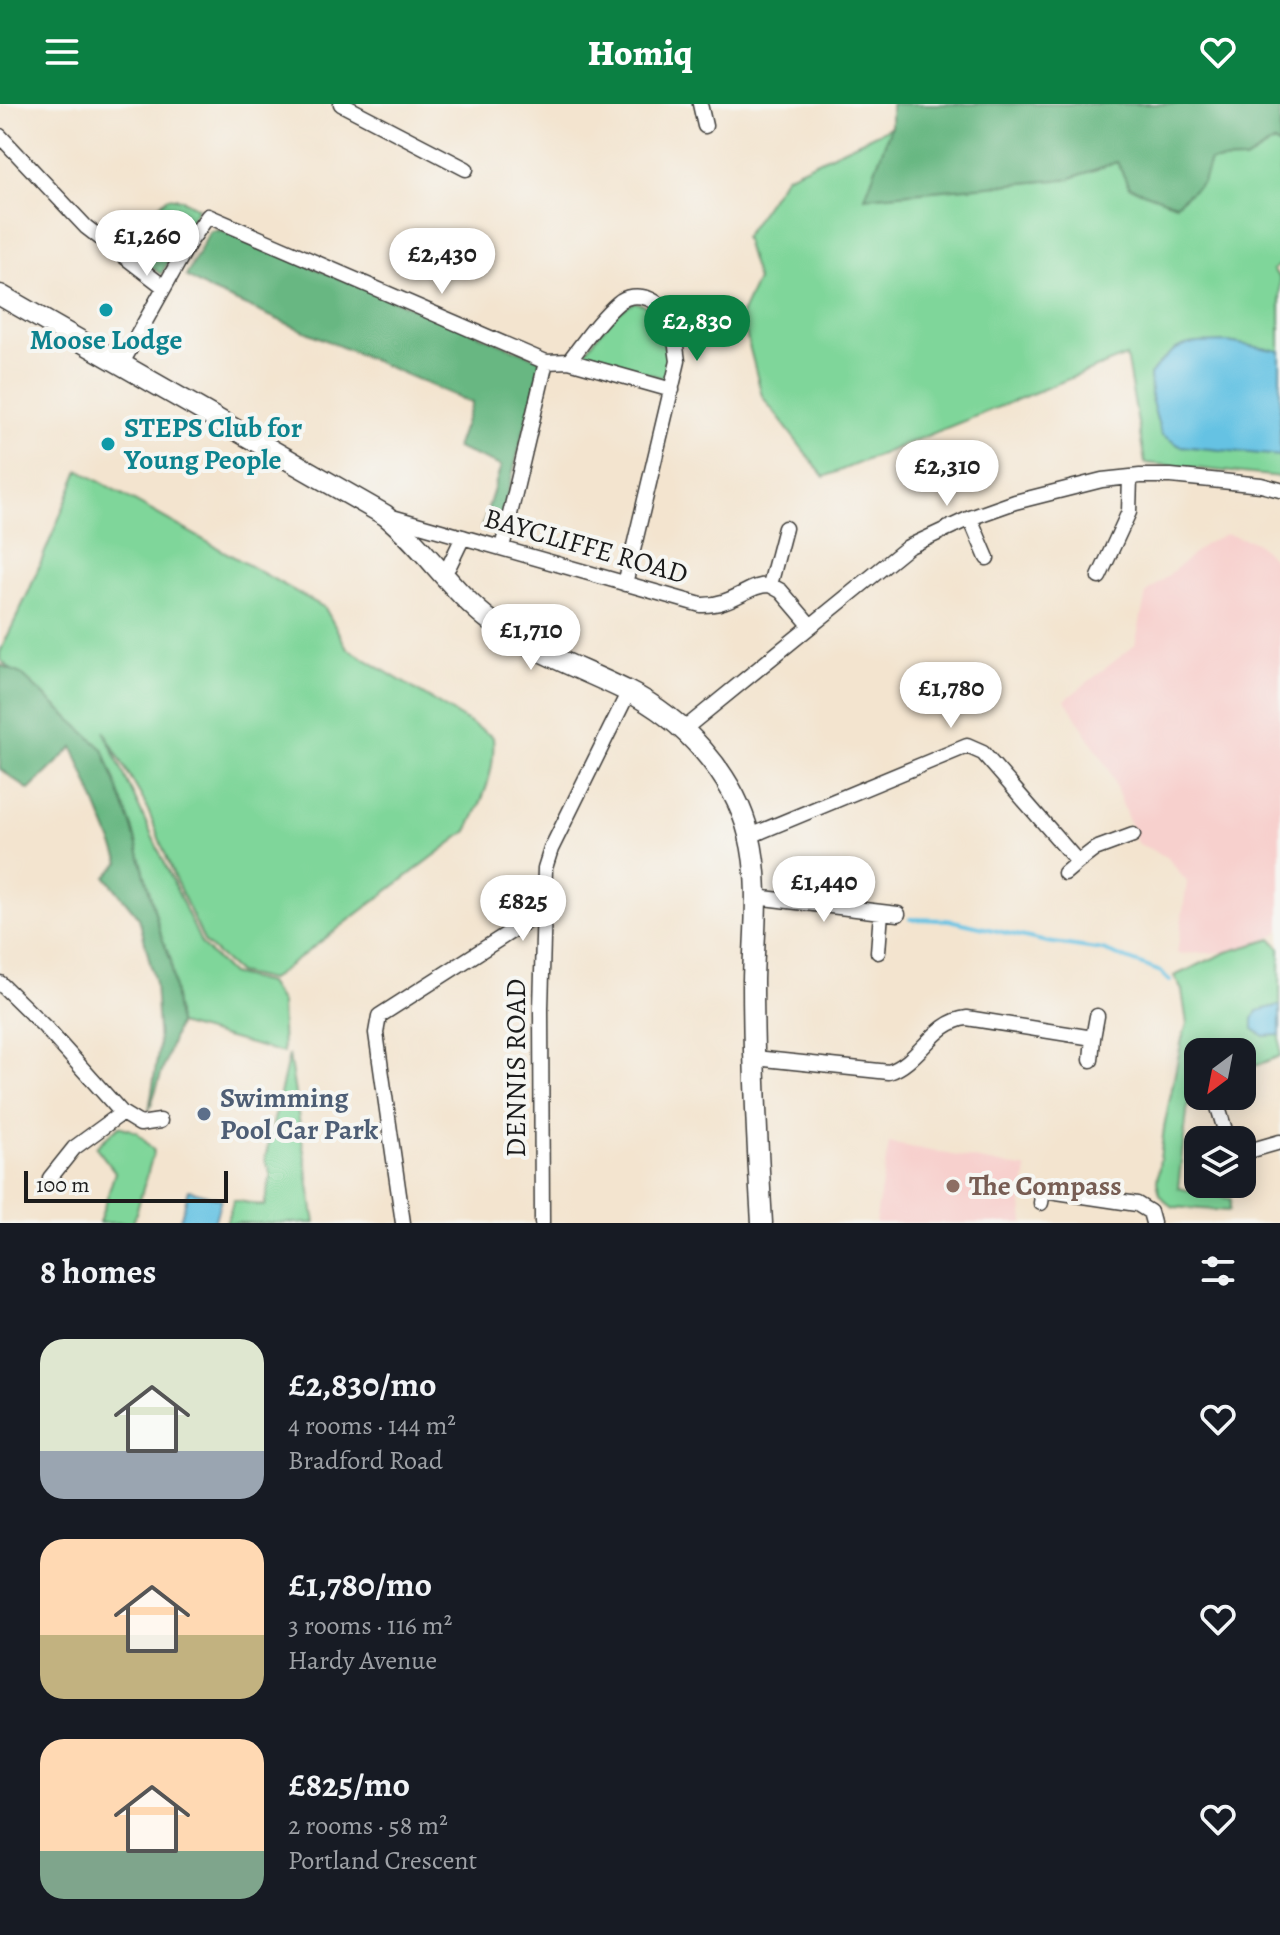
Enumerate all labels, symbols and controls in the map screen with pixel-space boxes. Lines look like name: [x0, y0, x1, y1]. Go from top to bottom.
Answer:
text: Homiq: [588, 28, 692, 77]
icon: menu: [40, 30, 84, 74]
icon: heart: [1196, 30, 1240, 74]
pin: £1,260: [82, 210, 212, 278]
text: £1,260: [113, 218, 181, 253]
pin: £2,430: [377, 228, 507, 296]
text: £2,430: [407, 236, 477, 271]
pin: £2,830: [632, 295, 762, 363]
marker: Moose Lodge: [97, 301, 115, 319]
text: £2,830: [662, 303, 732, 338]
place label: Moose Lodge: [30, 321, 182, 359]
place label: STEPS Club for Young People: [123, 409, 303, 479]
marker: STEPS Club for Young People: [99, 435, 117, 453]
pin: £2,310: [882, 440, 1012, 508]
text: £2,310: [914, 448, 980, 483]
street label: BAYCLIFFE ROAD: [480, 499, 692, 593]
pin: £1,710: [466, 604, 596, 672]
text: £1,710: [499, 612, 563, 647]
pin: £1,780: [886, 662, 1016, 730]
text: £1,780: [918, 670, 984, 705]
pin: £1,440: [759, 856, 889, 924]
text: £1,440: [790, 864, 858, 899]
pin: £825: [476, 875, 570, 943]
text: £825: [498, 883, 548, 918]
street label: DENNIS ROAD: [497, 979, 535, 1157]
north arrow: [1184, 1038, 1256, 1110]
map controls: [1184, 1038, 1256, 1198]
place label: Swimming Pool Car Park: [220, 1079, 379, 1149]
marker: Swimming Pool Car Park: [195, 1105, 213, 1123]
button: layers: [1184, 1126, 1256, 1198]
scale bar: [24, 1167, 228, 1203]
place label: The Compass: [969, 1167, 1122, 1205]
text: 100 m: [36, 1170, 90, 1200]
marker: The Compass: [944, 1177, 962, 1195]
text: 8 homes: [40, 1248, 156, 1295]
icon: filters: [1196, 1249, 1240, 1293]
text: £2,830/mo: [288, 1361, 436, 1408]
icon: home: [104, 1371, 200, 1467]
icon: heart: [1196, 1397, 1240, 1441]
text: 4 rooms · 144 m²: [288, 1408, 456, 1443]
text: Bradford Road: [288, 1443, 443, 1478]
text: £1,780/mo: [288, 1561, 432, 1608]
icon: home: [104, 1571, 200, 1667]
icon: heart: [1196, 1597, 1240, 1641]
text: 3 rooms · 116 m²: [288, 1608, 452, 1643]
text: Hardy Avenue: [288, 1643, 437, 1678]
text: £825/mo: [288, 1761, 410, 1808]
icon: home: [104, 1771, 200, 1867]
icon: heart: [1196, 1797, 1240, 1841]
text: 2 rooms · 58 m²: [288, 1808, 448, 1843]
text: Portland Crescent: [288, 1843, 477, 1878]

